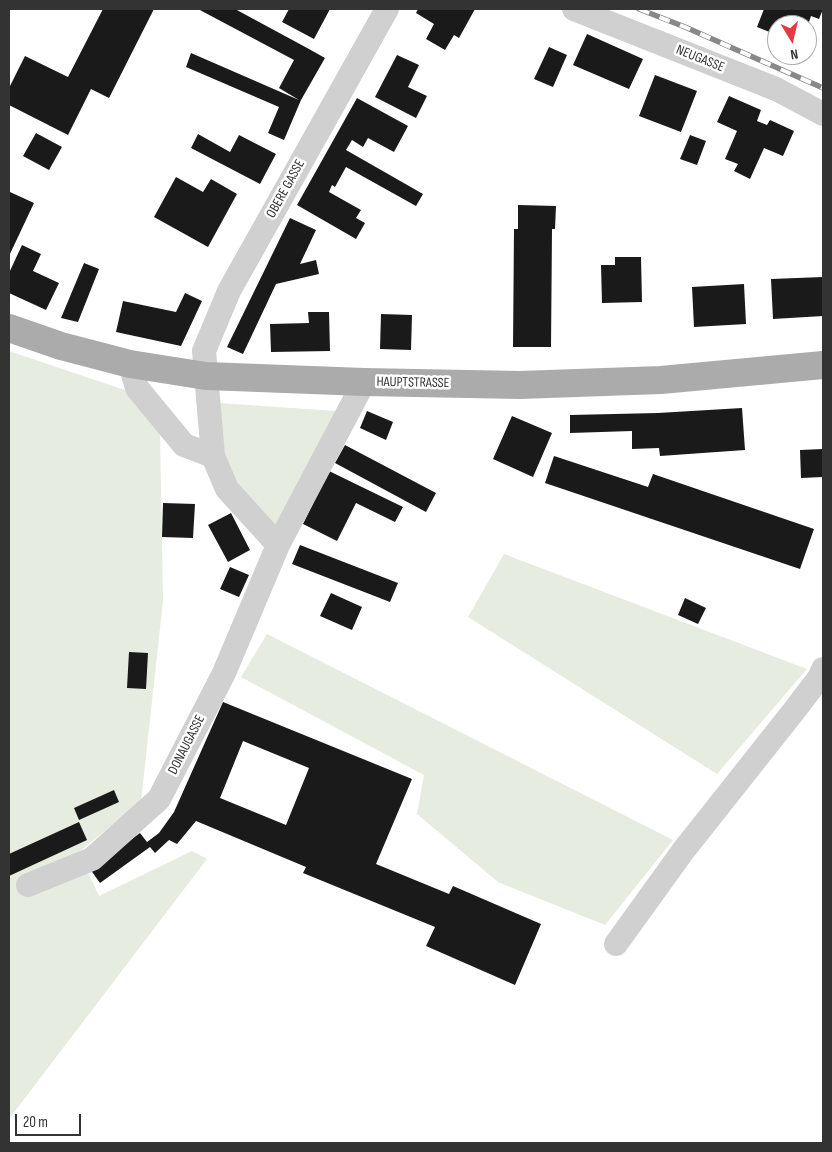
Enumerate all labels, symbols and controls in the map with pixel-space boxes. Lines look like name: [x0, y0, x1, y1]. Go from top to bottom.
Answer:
north arrow: [767, 15, 817, 65]
street label: NEUGASSE: [674, 42, 726, 76]
text: N: [789, 45, 799, 63]
street label: OBERE GASSE: [263, 157, 309, 221]
street label: HAUPTSTRASSE: [376, 374, 450, 392]
street label: DONAUGASSE: [165, 713, 209, 777]
scale bar: [18, 1104, 84, 1136]
text: 20 m: [23, 1113, 48, 1132]

